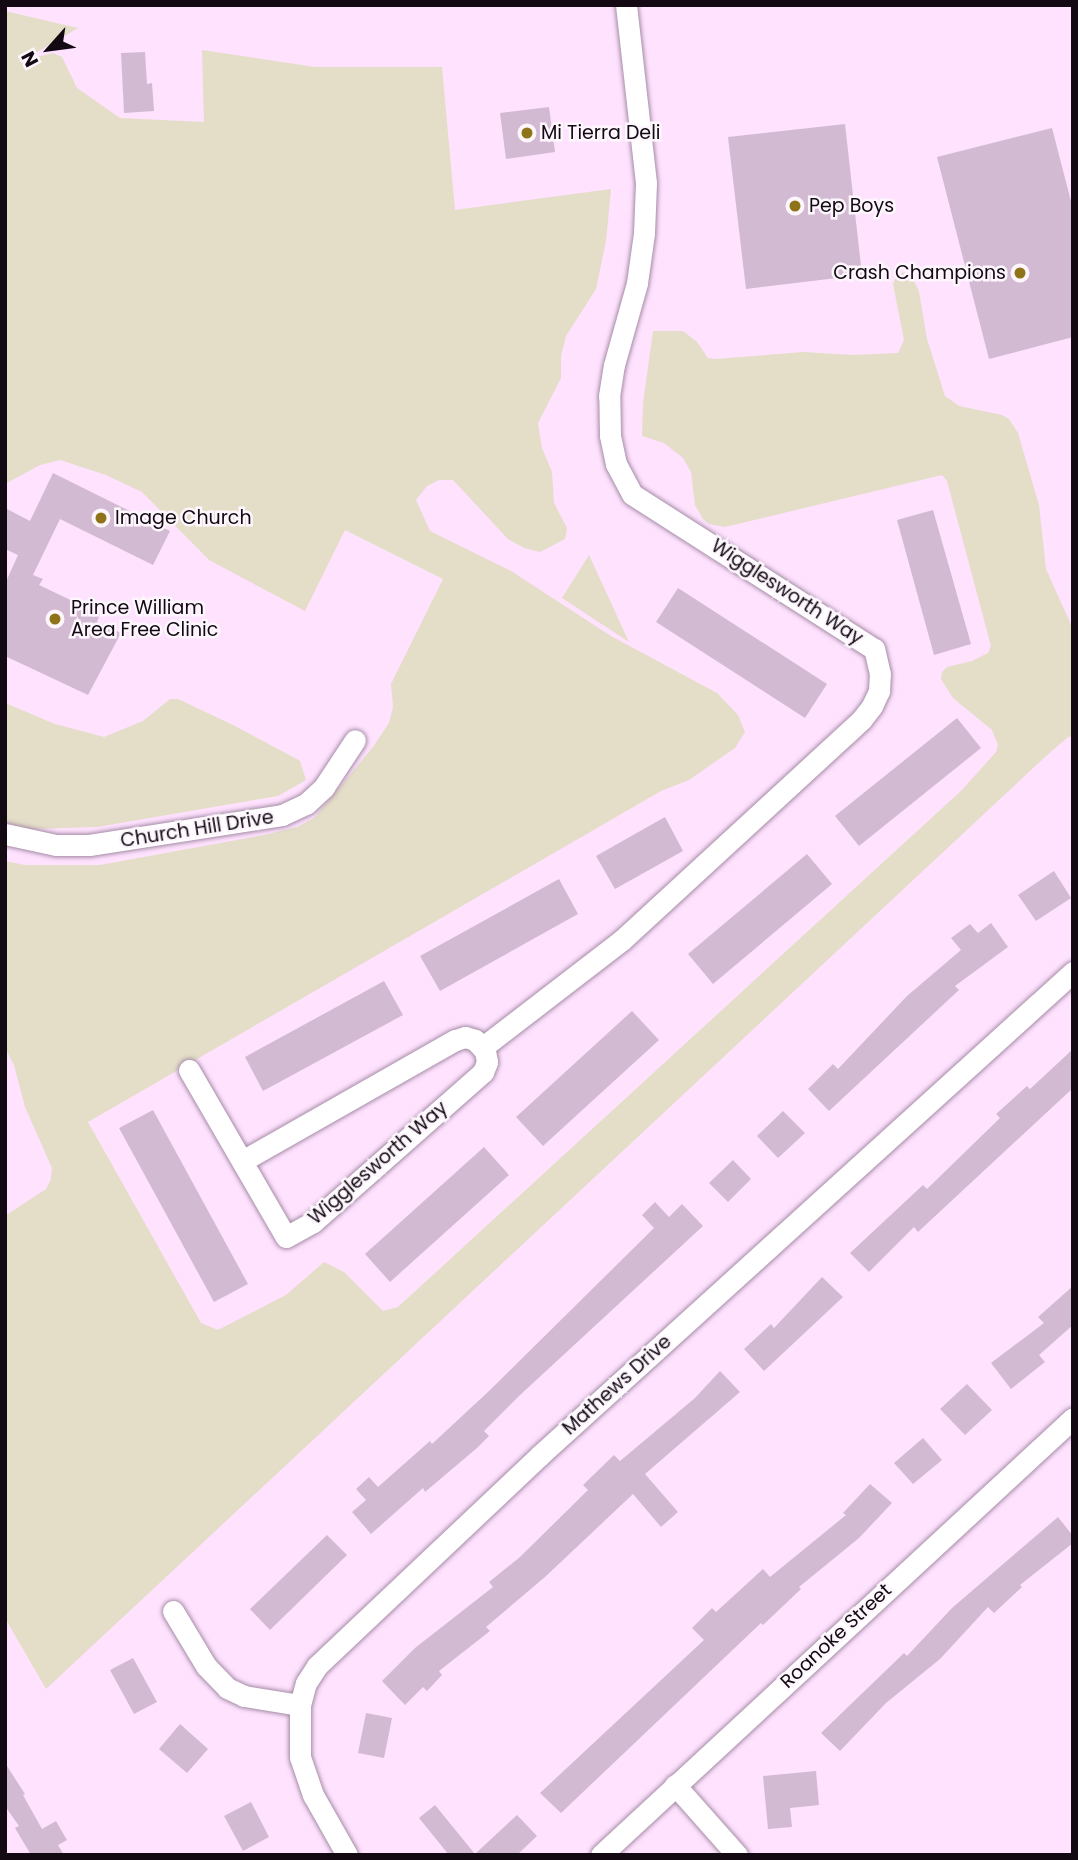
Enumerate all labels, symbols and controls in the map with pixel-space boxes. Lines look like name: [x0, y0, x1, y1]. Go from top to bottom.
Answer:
north arrow: [14, 14, 84, 84]
text: N: [15, 46, 45, 72]
place label: Mi Tierra Deli: [541, 122, 660, 144]
marker: Mi Tierra Deli: [519, 125, 535, 141]
place label: Pep Boys: [809, 195, 894, 217]
marker: Pep Boys: [787, 198, 803, 214]
place label: Crash Champions: [833, 262, 1006, 284]
marker: Crash Champions: [1012, 265, 1028, 281]
place label: Image Church: [115, 507, 252, 529]
marker: Image Church: [93, 510, 109, 526]
street label: Wigglesworth Way: [707, 534, 867, 650]
place label: Prince William Area Free Clinic: [71, 597, 218, 641]
marker: Prince William Area Free Clinic: [45, 609, 65, 629]
street label: Church Hill Drive: [119, 806, 275, 852]
street label: Wigglesworth Way: [304, 1097, 452, 1229]
street label: Mathews Drive: [558, 1330, 676, 1440]
street label: Roanoke Street: [776, 1579, 896, 1693]

